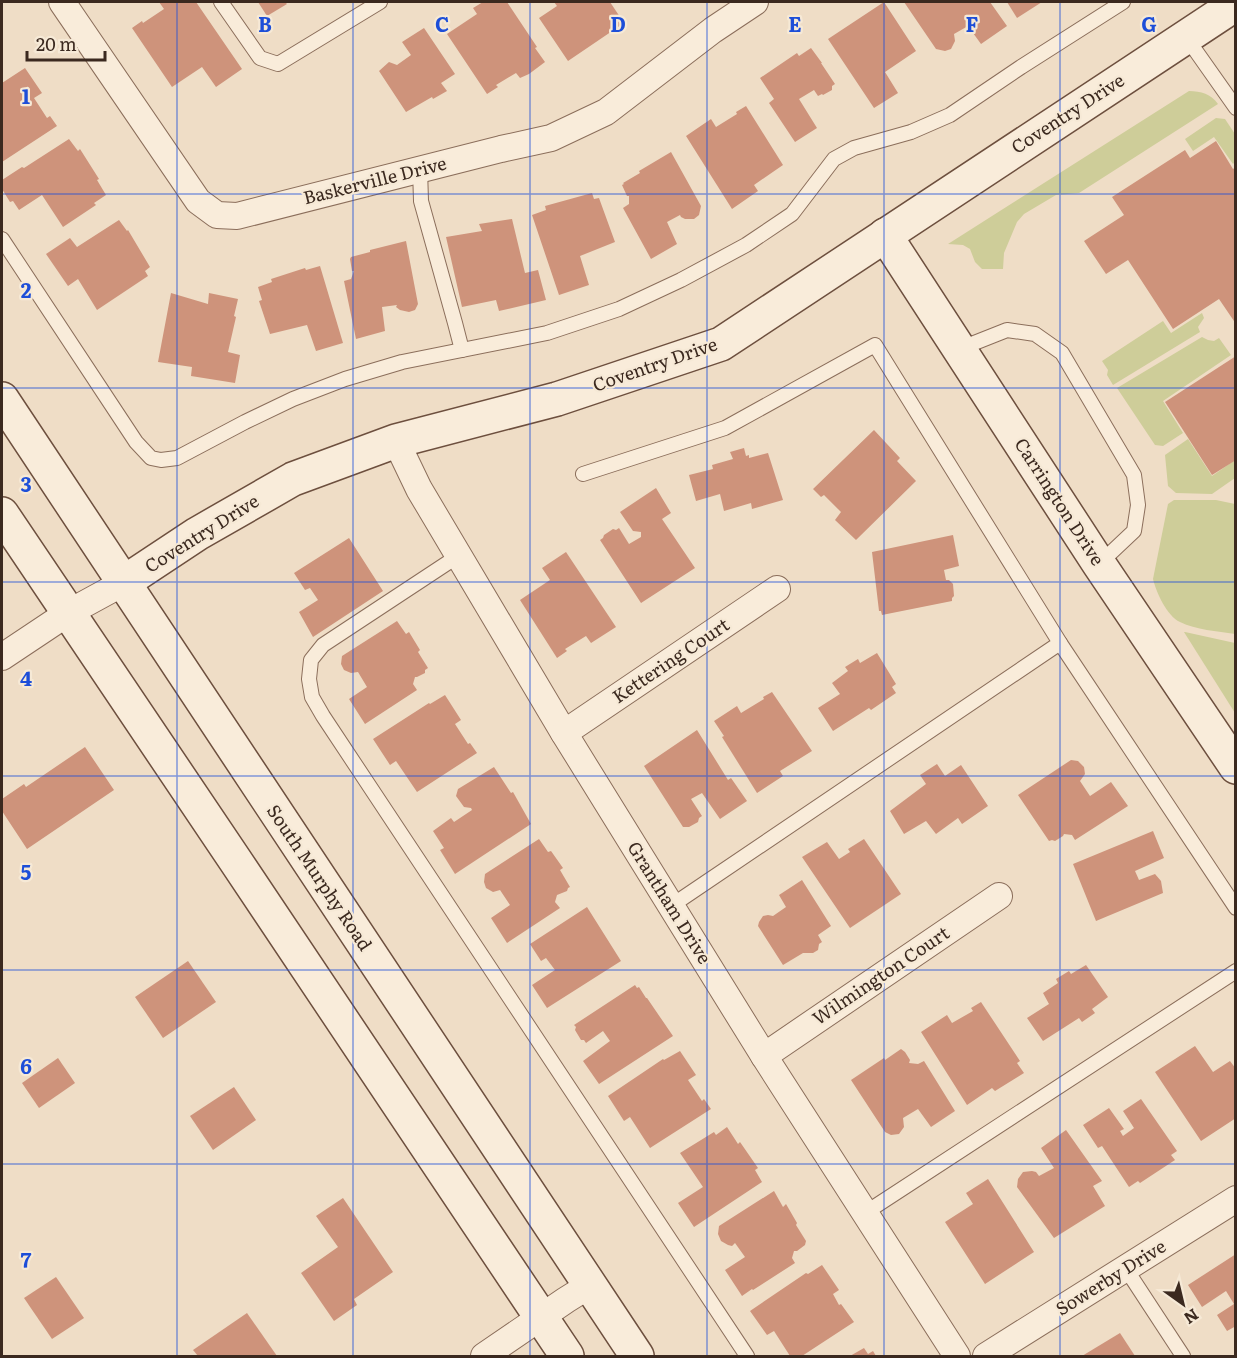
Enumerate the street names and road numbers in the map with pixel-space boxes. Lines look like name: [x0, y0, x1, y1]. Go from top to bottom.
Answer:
street label: Coventry Drive: [1005, 66, 1129, 160]
street label: Baskerville Drive: [300, 149, 449, 210]
street label: Coventry Drive: [589, 330, 720, 398]
street label: Carrington Drive: [1009, 432, 1112, 570]
street label: Coventry Drive: [139, 487, 264, 579]
street label: Kettering Court: [606, 610, 735, 709]
street label: South Murphy Road: [261, 799, 379, 956]
street label: Grantham Drive: [622, 836, 719, 969]
street label: Wilmington Court: [806, 918, 955, 1031]
street label: Sowerby Drive: [1050, 1232, 1171, 1321]

